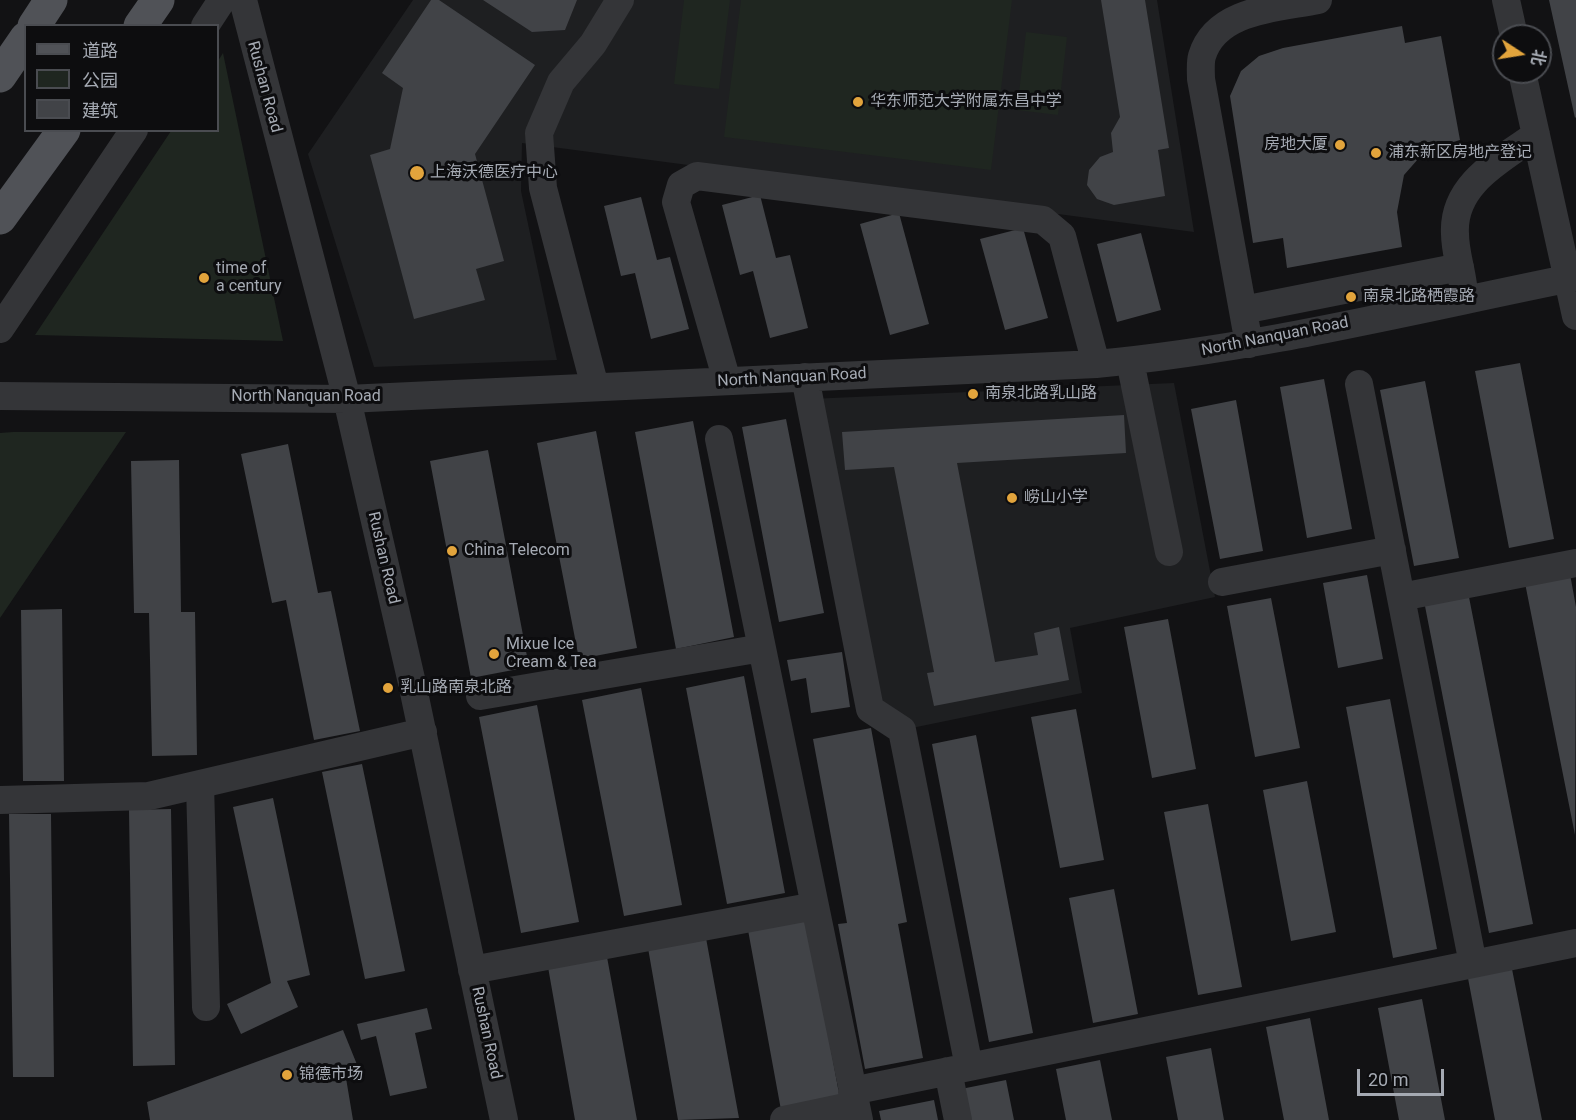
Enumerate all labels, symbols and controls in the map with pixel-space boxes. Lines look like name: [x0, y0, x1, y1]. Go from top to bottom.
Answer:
legend: [24, 24, 219, 132]
north arrow: [1492, 24, 1552, 84]
street label: Rushan Road: [243, 39, 285, 135]
text: 道路: [82, 40, 118, 61]
text: 北: [1527, 48, 1549, 67]
text: 公园: [82, 70, 118, 91]
place label: 华东师范大学附属东昌中学: [870, 92, 1062, 112]
marker: 华东师范大学附属东昌中学: [851, 95, 865, 109]
text: 建筑: [82, 100, 118, 121]
place label: 房地大厦: [1264, 135, 1328, 155]
marker: 房地大厦: [1333, 138, 1347, 152]
place label: 浦东新区房地产登记: [1388, 143, 1532, 163]
marker: 浦东新区房地产登记: [1369, 146, 1383, 160]
place label: 上海沃德医疗中心: [430, 163, 558, 183]
marker: 上海沃德医疗中心: [408, 164, 426, 182]
place label: time of a century: [216, 259, 282, 297]
marker: time of a century: [197, 271, 211, 285]
place label: 南泉北路栖霞路: [1363, 287, 1475, 307]
marker: 南泉北路栖霞路: [1344, 290, 1358, 304]
street label: North Nanquan Road: [1200, 313, 1350, 361]
street label: North Nanquan Road: [717, 365, 867, 391]
place label: 南泉北路乳山路: [985, 384, 1097, 404]
street label: North Nanquan Road: [231, 387, 381, 407]
marker: 南泉北路乳山路: [966, 387, 980, 401]
place label: 崂山小学: [1024, 488, 1088, 508]
marker: 崂山小学: [1005, 491, 1019, 505]
street label: Rushan Road: [363, 510, 403, 606]
place label: China Telecom: [464, 541, 570, 561]
marker: China Telecom: [445, 544, 459, 558]
place label: Mixue Ice Cream & Tea: [506, 635, 597, 673]
marker: Mixue Ice Cream & Tea: [487, 647, 501, 661]
place label: 乳山路南泉北路: [400, 678, 512, 698]
marker: 乳山路南泉北路: [381, 681, 395, 695]
street label: Rushan Road: [467, 985, 505, 1081]
scale bar: [1360, 1057, 1447, 1095]
place label: 锦德市场: [299, 1065, 363, 1085]
marker: 锦德市场: [280, 1068, 294, 1082]
text: 20 m: [1368, 1069, 1408, 1090]

